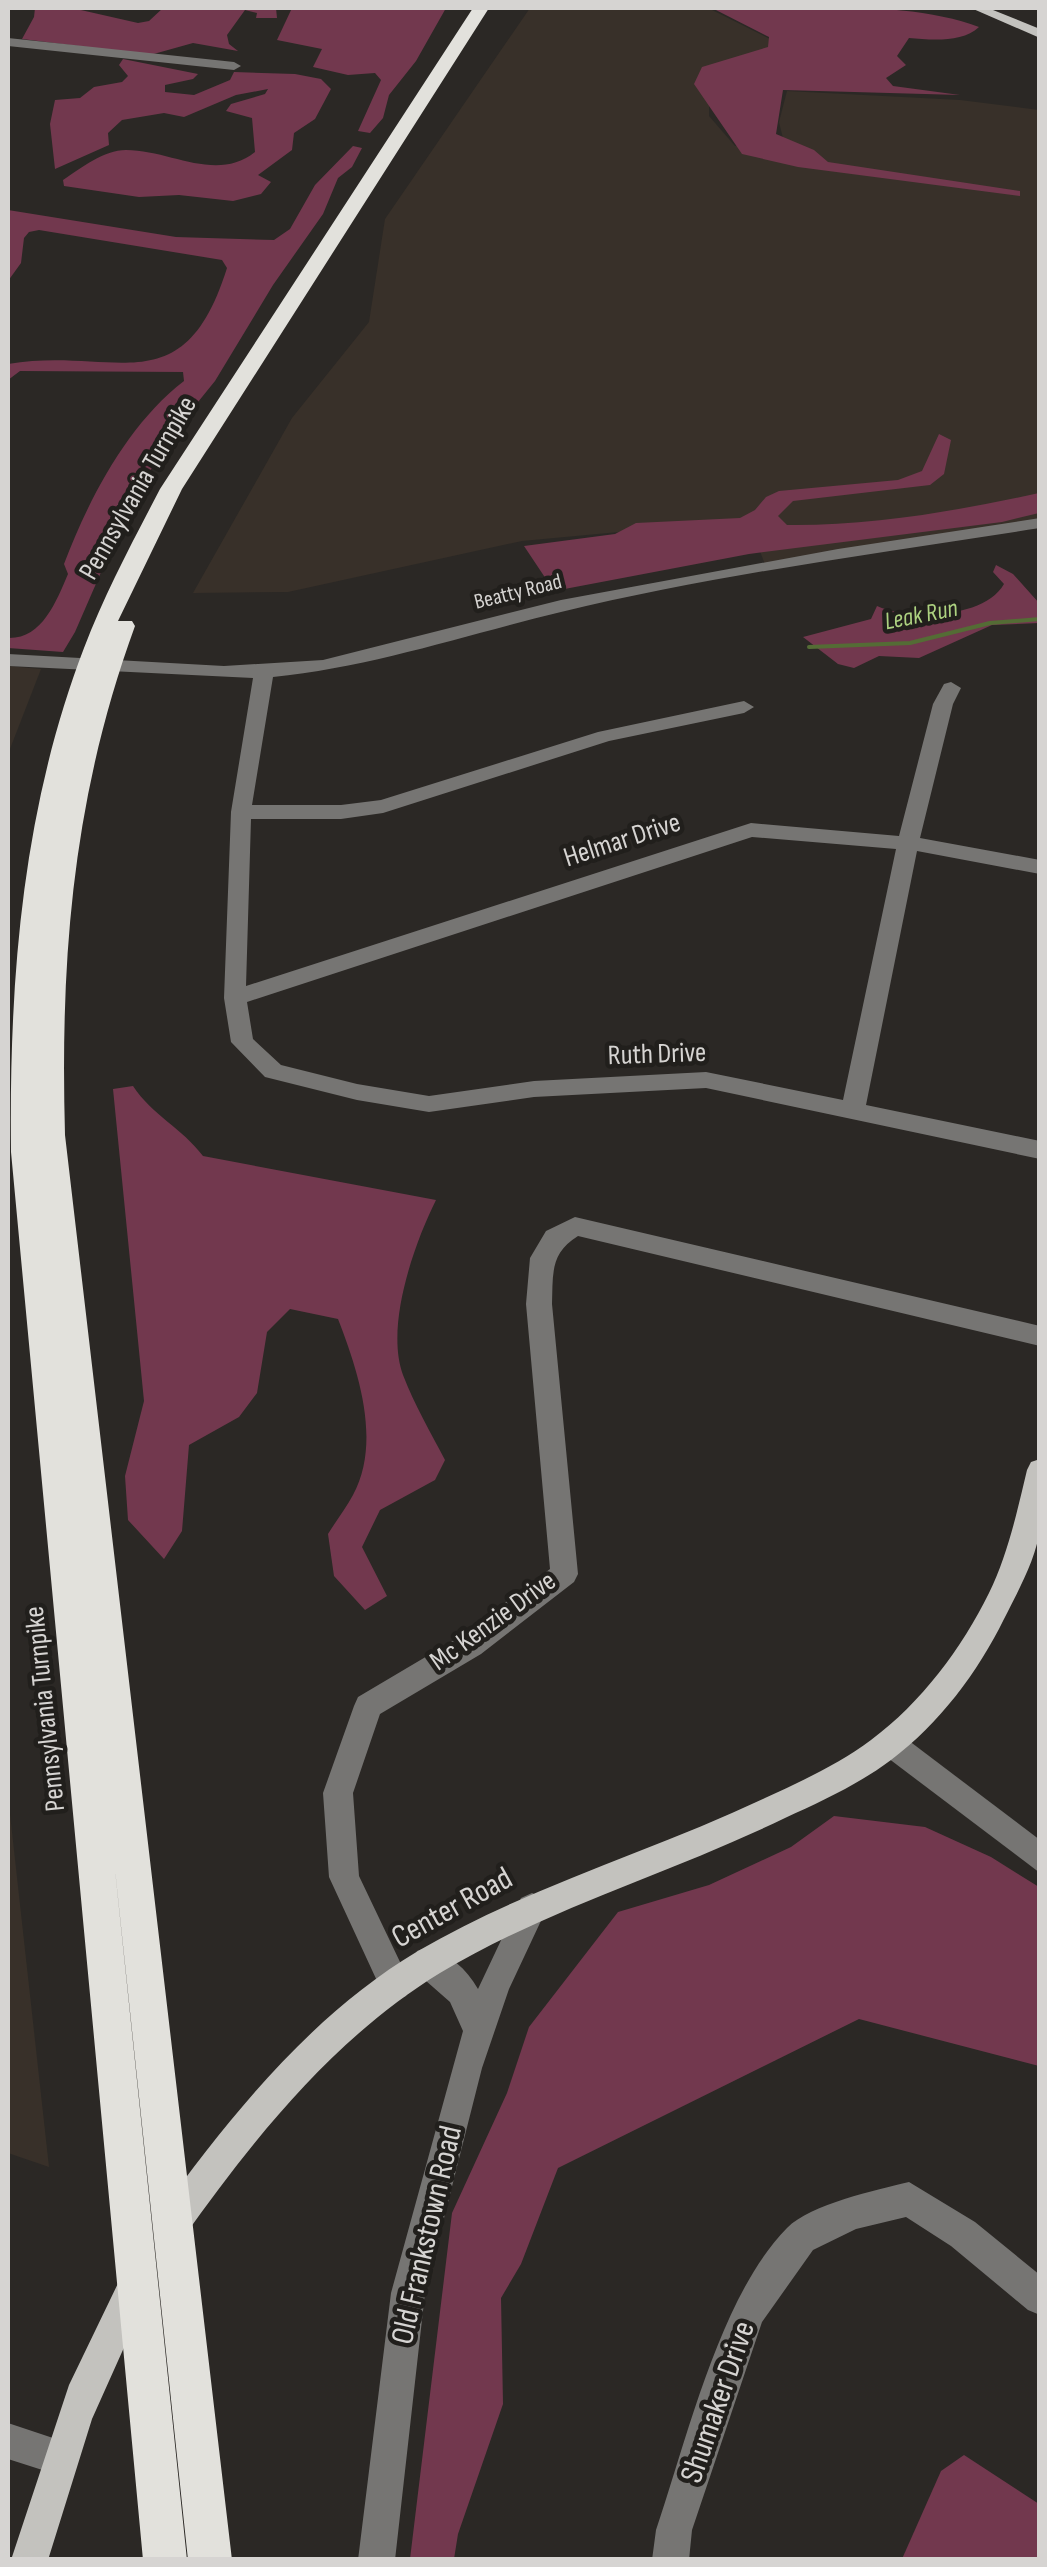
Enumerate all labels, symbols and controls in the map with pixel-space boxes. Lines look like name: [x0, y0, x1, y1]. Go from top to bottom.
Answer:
street label: Pennsylvania Turnpike: [72, 391, 204, 585]
street label: Beatty Road: [471, 568, 565, 616]
water label: Leak Run: [882, 593, 960, 637]
street label: Helmar Drive: [559, 806, 685, 874]
street label: Ruth Drive: [607, 1036, 707, 1072]
street label: Mc Kenzie Drive: [424, 1564, 562, 1678]
street label: Pennsylvania Turnpike: [18, 1605, 72, 1813]
street label: Center Road: [385, 1859, 519, 1957]
street label: Old Frankstown Road: [383, 2122, 471, 2348]
street label: Shumaker Drive: [672, 2316, 764, 2488]

